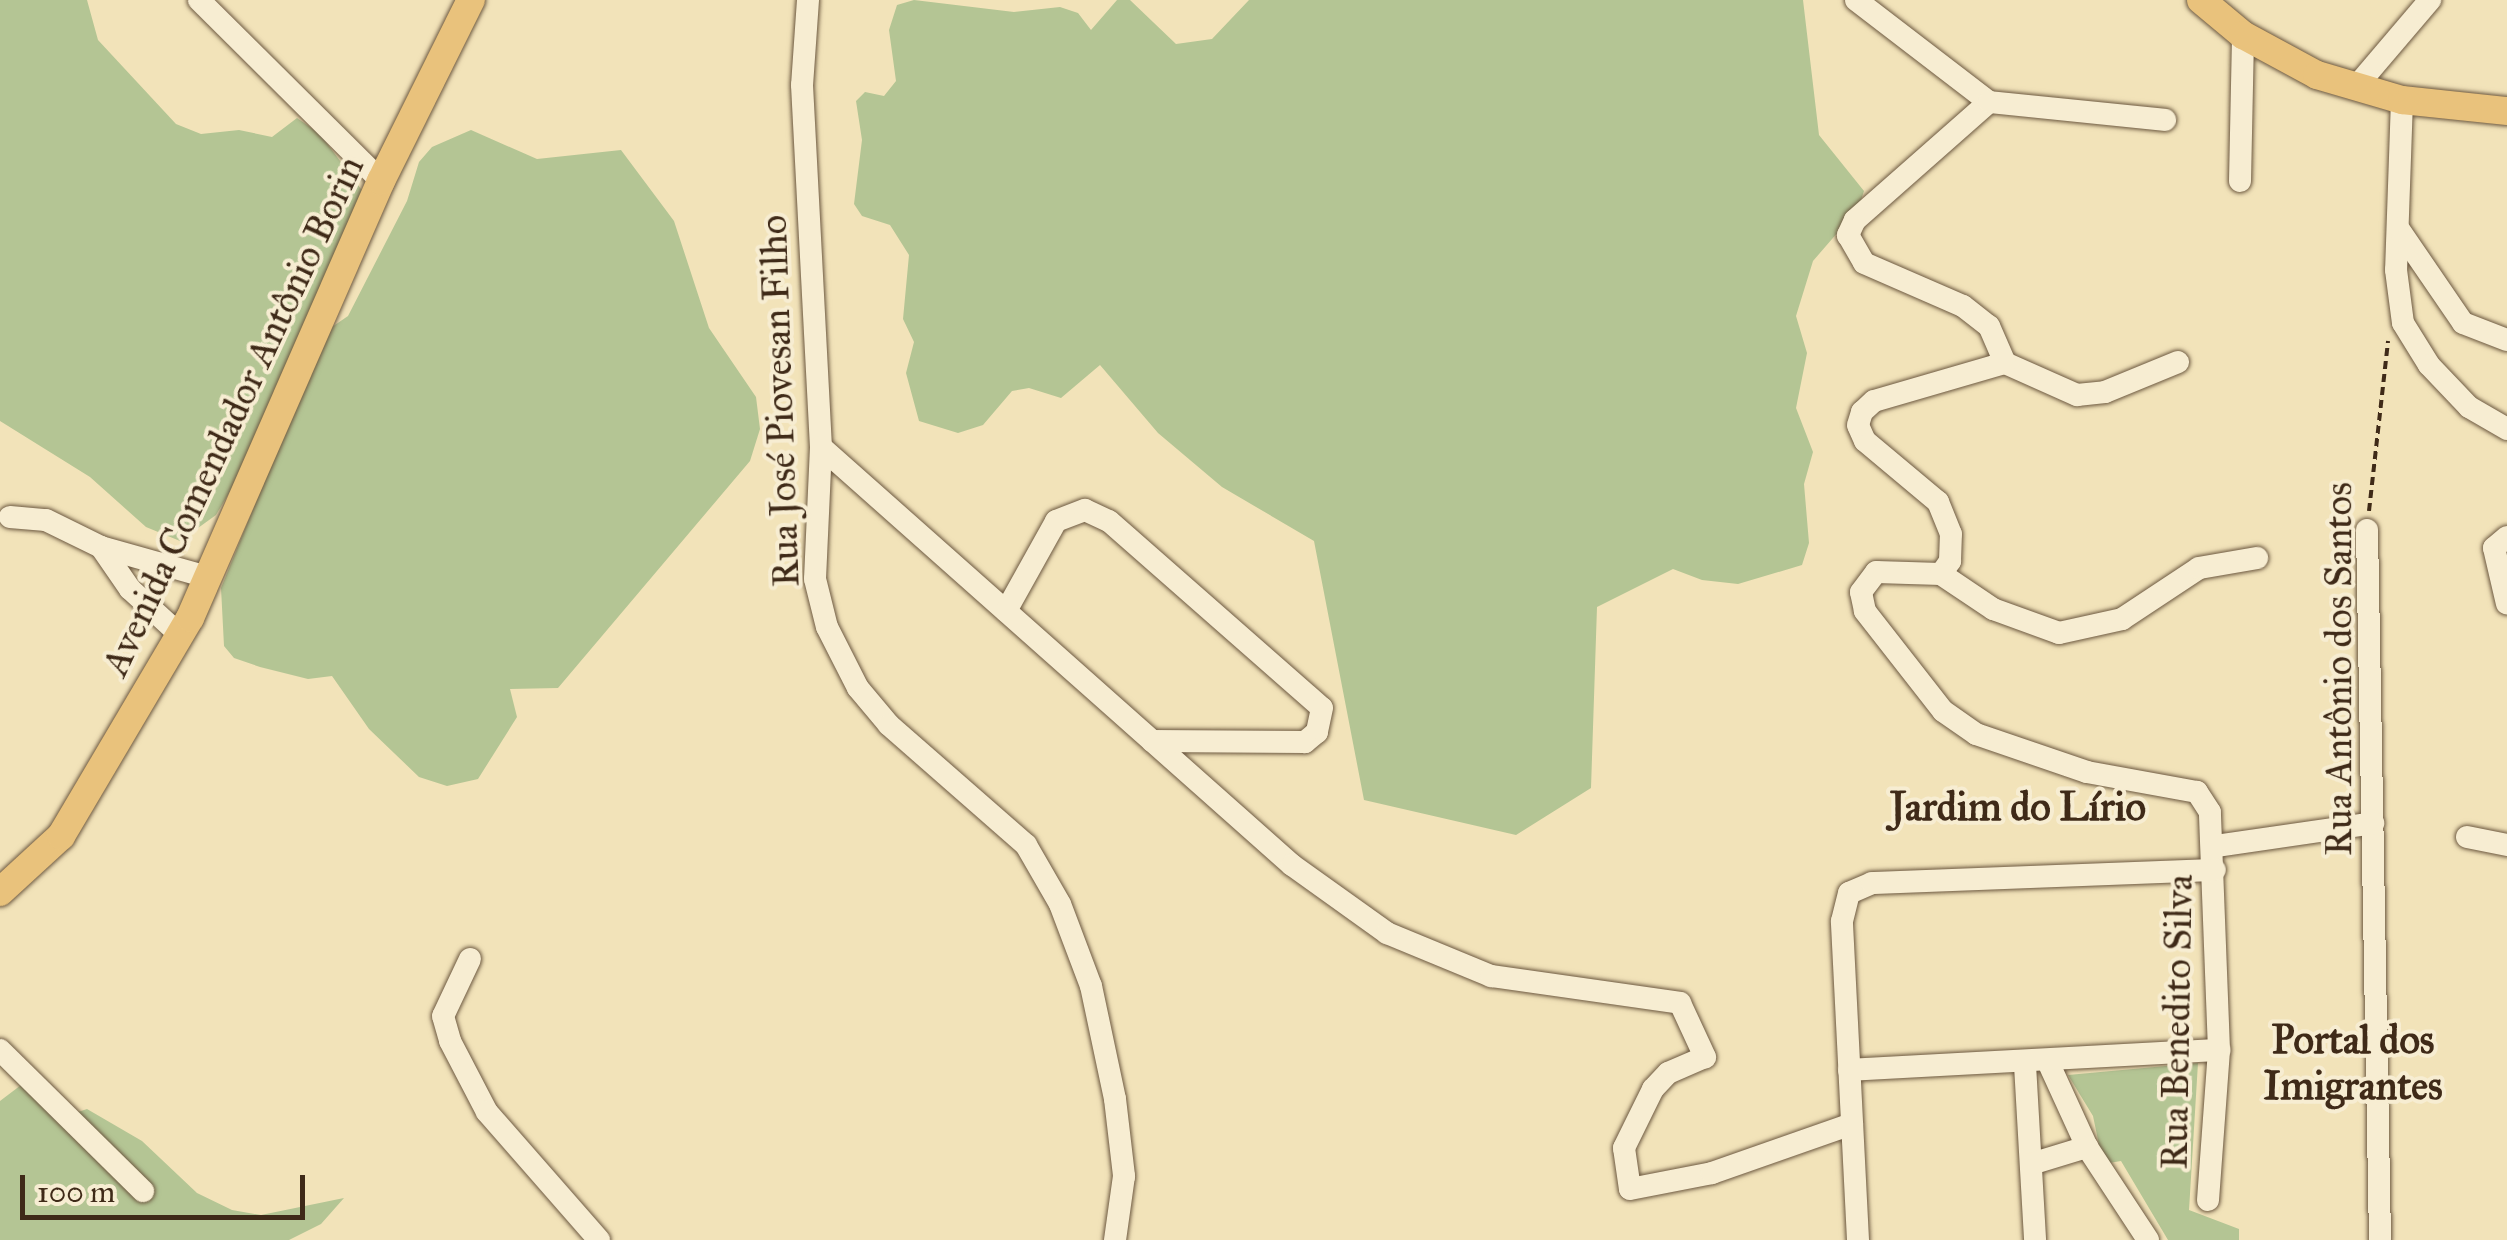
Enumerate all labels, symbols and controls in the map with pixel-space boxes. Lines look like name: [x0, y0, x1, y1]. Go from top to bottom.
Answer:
street label: Avenida Comendador Antônio Borin: [92, 149, 374, 683]
street label: Rua José Piovesan Filho: [751, 214, 809, 588]
street label: Rua Antônio dos Santos: [2316, 482, 2362, 856]
district label: Jardim do Lírio: [1890, 783, 2146, 831]
street label: Rua Benedito Silva: [2152, 874, 2202, 1170]
district label: Portal dos Imigrantes: [2263, 1016, 2443, 1110]
scale bar: [25, 1155, 310, 1217]
text: 100 m: [37, 1174, 115, 1210]

